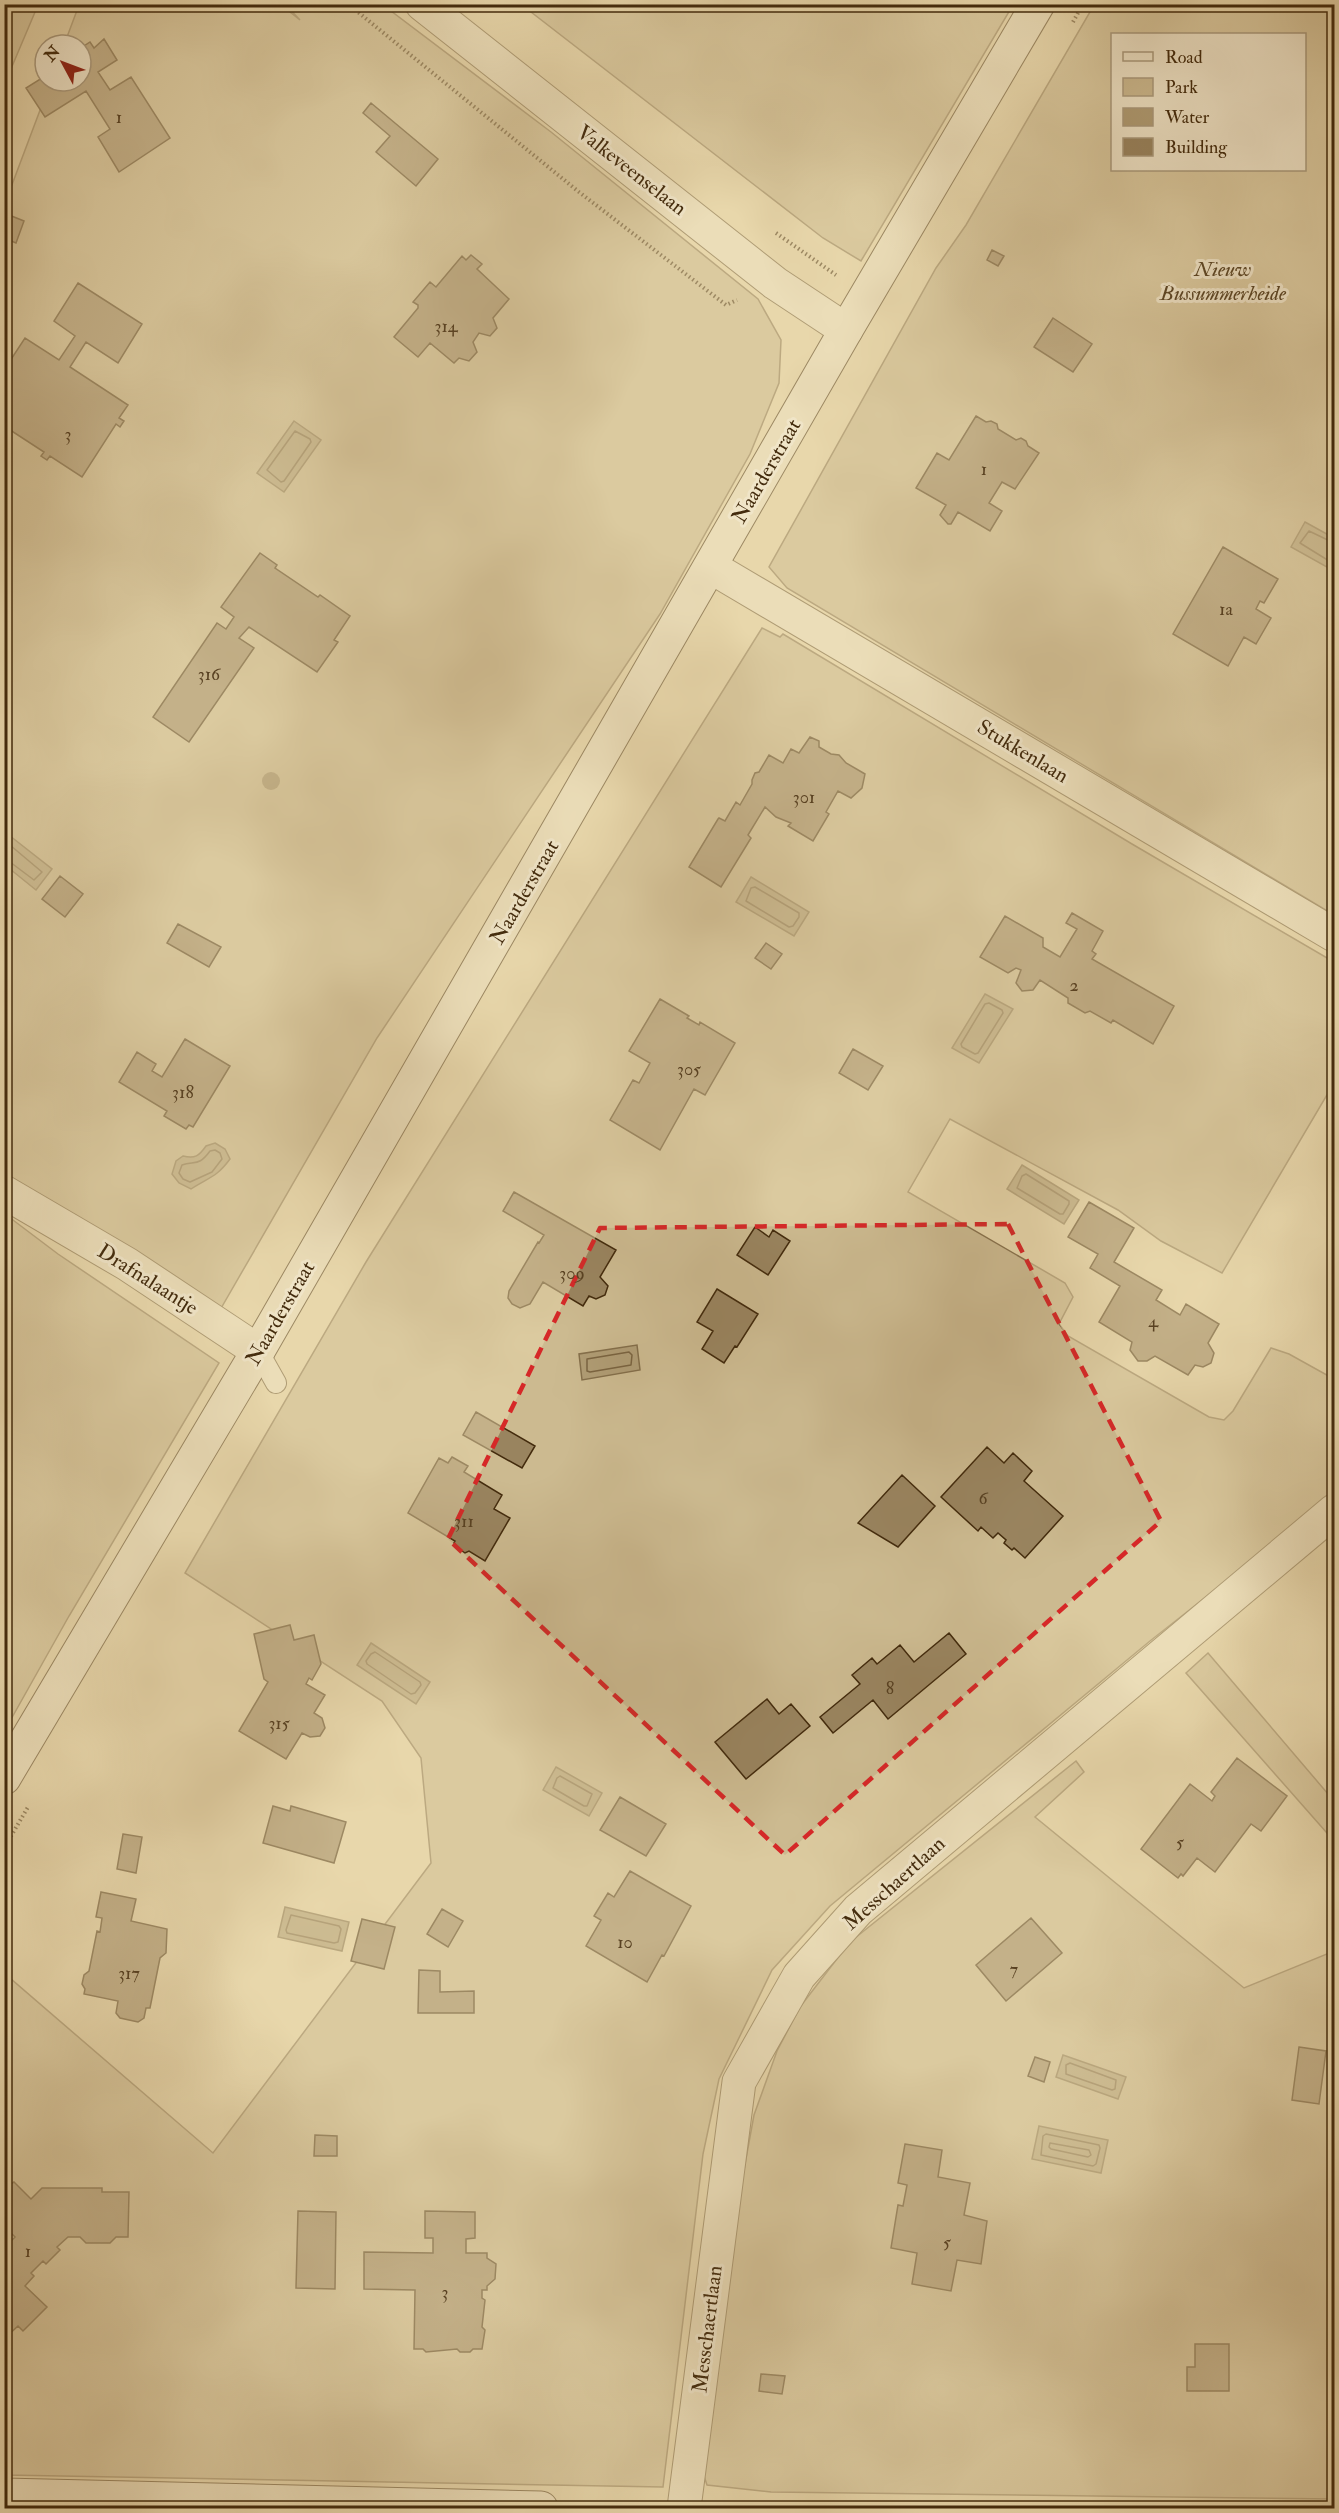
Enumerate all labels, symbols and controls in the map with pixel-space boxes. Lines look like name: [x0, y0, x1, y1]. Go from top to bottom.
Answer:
north arrow: [33, 33, 93, 93]
legend: [1111, 33, 1306, 171]
text: N: [40, 41, 65, 67]
text: Road: [1165, 46, 1203, 69]
text: Park: [1165, 76, 1198, 99]
house number: 1: [116, 106, 122, 129]
text: Water: [1164, 106, 1209, 129]
street label: Valkeveenselaan: [571, 119, 692, 222]
text: Building: [1165, 136, 1228, 159]
park label: Nieuw Bussummerheide: [1159, 256, 1287, 307]
house number: 314: [434, 315, 459, 338]
street label: Naarderstraat: [726, 414, 807, 528]
house number: 3: [65, 423, 71, 446]
house number: 1: [981, 458, 987, 481]
house number: 1a: [1219, 598, 1234, 621]
house number: 316: [198, 663, 221, 686]
street label: Stukkenlaan: [972, 714, 1074, 789]
house number: 301: [793, 786, 815, 809]
street label: Naarderstraat: [484, 835, 565, 949]
house number: 2: [1069, 974, 1079, 997]
house number: 305: [677, 1058, 701, 1081]
house number: 318: [172, 1081, 194, 1104]
street label: Drafnalaantje: [92, 1238, 203, 1321]
street label: Naarderstraat: [240, 1256, 321, 1370]
house number: 309: [559, 1262, 585, 1285]
house number: 4: [1148, 1310, 1159, 1333]
house number: 6: [978, 1487, 988, 1510]
house number: 311: [454, 1510, 474, 1533]
house number: 8: [886, 1677, 894, 1700]
house number: 315: [268, 1712, 290, 1735]
street label: Messchaertlaan: [838, 1830, 951, 1936]
house number: 5: [1176, 1831, 1184, 1854]
house number: 10: [617, 1931, 633, 1954]
house number: 7: [1010, 1958, 1018, 1981]
house number: 317: [118, 1962, 140, 1985]
house number: 5: [943, 2231, 951, 2254]
house number: 1: [25, 2240, 31, 2263]
street label: Messchaertlaan: [686, 2264, 729, 2394]
house number: 3: [442, 2281, 448, 2304]

